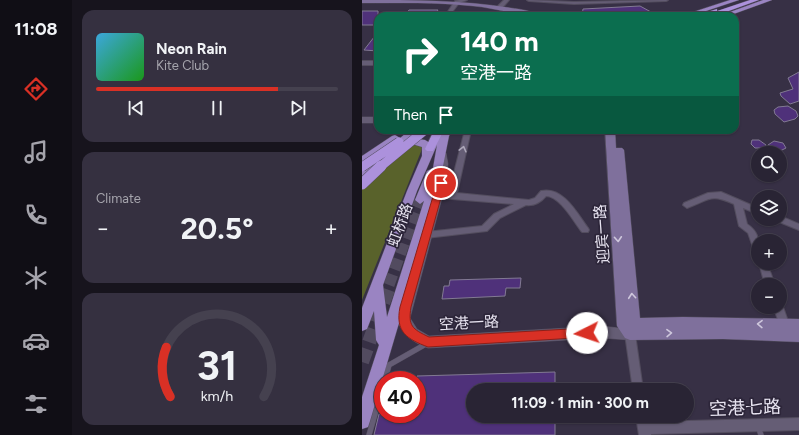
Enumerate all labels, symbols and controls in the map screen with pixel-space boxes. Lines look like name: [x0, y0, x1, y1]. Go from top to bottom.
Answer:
text: 11:08: [14, 18, 58, 40]
text: 140 m: [460, 24, 539, 58]
icon: right: [394, 28, 446, 80]
text: Neon Rain: [156, 40, 227, 58]
text: Kite Club: [156, 58, 209, 73]
text: 空港一路: [460, 62, 532, 84]
icon: directions: [22, 75, 50, 103]
icon: previous: [125, 97, 147, 119]
icon: pause: [206, 97, 228, 119]
icon: next: [287, 97, 309, 119]
icon: arrive: [435, 104, 457, 126]
text: Then: [394, 106, 427, 124]
icon: music: [22, 138, 50, 166]
one-way arrow: [458, 146, 467, 153]
map controls: [751, 146, 787, 314]
button: search: [751, 146, 787, 182]
pin: [424, 166, 458, 200]
icon: arrive: [430, 172, 452, 194]
button: layers: [751, 190, 787, 226]
text: Climate: [96, 191, 141, 206]
icon: phone: [22, 201, 50, 229]
street label: 虹桥路: [384, 201, 416, 249]
street label: 迎宾一路: [591, 203, 613, 265]
text: 20.5°: [180, 210, 254, 247]
text: −: [96, 215, 110, 242]
text: +: [324, 215, 338, 242]
button: +: [751, 234, 787, 270]
one-way arrow: [613, 236, 622, 242]
icon: climate: [22, 264, 50, 292]
button: −: [751, 278, 787, 314]
one-way arrow: [627, 293, 636, 299]
street label: 空港一路: [439, 312, 499, 334]
position arrow: [566, 312, 608, 354]
one-way arrow: [757, 320, 763, 328]
icon: car: [22, 327, 50, 355]
one-way arrow: [666, 329, 672, 337]
text: 31: [197, 340, 237, 390]
speed limit sign: 40: [374, 371, 426, 423]
text: km/h: [201, 387, 233, 405]
icon: filters: [22, 390, 50, 418]
text: 11:09 · 1 min · 300 m: [511, 394, 649, 412]
street label: 空港七路: [709, 396, 781, 420]

